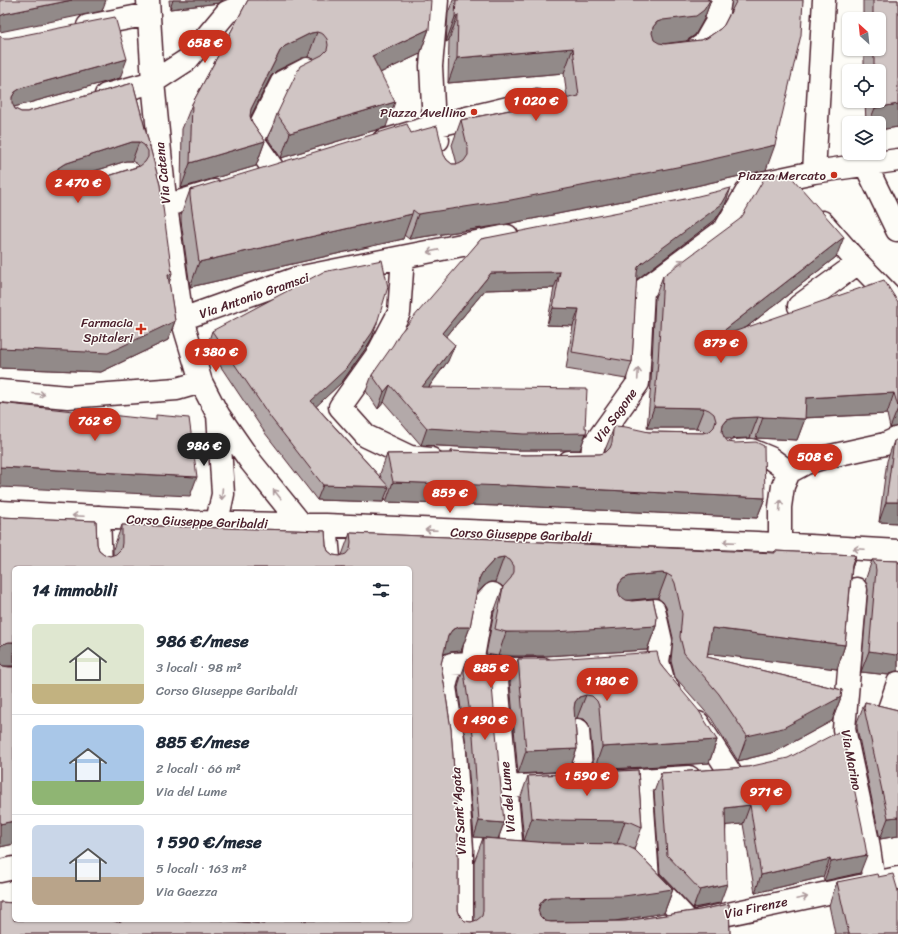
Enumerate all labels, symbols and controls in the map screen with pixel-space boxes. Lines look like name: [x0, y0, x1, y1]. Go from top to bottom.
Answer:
north arrow: [842, 12, 886, 56]
map controls: [842, 12, 886, 160]
pin: 658 €: [177, 30, 233, 64]
text: 658 €: [187, 31, 223, 54]
button: locate: [842, 64, 886, 108]
pin: 1 020 €: [499, 88, 573, 122]
text: 1 020 €: [514, 89, 558, 112]
place label: Piazza Avellino: [380, 101, 467, 124]
marker: Piazza Avellino: [469, 107, 479, 117]
button: layers: [842, 116, 886, 160]
street label: Via Catena: [148, 141, 177, 205]
place label: Piazza Mercato: [738, 164, 827, 187]
pin: 2 470 €: [41, 170, 115, 204]
marker: Piazza Mercato: [829, 170, 839, 180]
text: 2 470 €: [55, 171, 101, 194]
one-way arrow: [427, 248, 440, 256]
one-way arrow: [674, 258, 685, 267]
street label: Via Antonio Gramsci: [196, 266, 313, 325]
place label: Farmacia Spitaleri: [81, 311, 133, 349]
marker: Farmacia Spitaleri: [136, 324, 146, 334]
pin: 879 €: [693, 330, 749, 364]
text: 879 €: [703, 331, 739, 354]
pin: 1 380 €: [179, 339, 253, 373]
text: 1 380 €: [194, 340, 238, 363]
one-way arrow: [635, 368, 642, 381]
street label: Via Sagone: [588, 383, 643, 447]
one-way arrow: [32, 391, 45, 398]
pin: 762 €: [67, 408, 123, 442]
text: 762 €: [78, 409, 112, 432]
pin: 986 €: [176, 433, 232, 467]
text: 986 €: [186, 434, 222, 457]
pin: 508 €: [787, 444, 843, 478]
text: 508 €: [797, 445, 833, 468]
pin: 859 €: [422, 480, 478, 514]
text: 859 €: [432, 481, 468, 504]
one-way arrow: [219, 487, 226, 500]
one-way arrow: [272, 489, 281, 500]
one-way arrow: [777, 500, 784, 513]
street label: Corso Giuseppe Garibaldi: [126, 508, 268, 535]
one-way arrow: [72, 512, 85, 520]
street label: Corso Giuseppe Garibaldi: [450, 521, 592, 548]
one-way arrow: [425, 526, 438, 534]
one-way arrow: [723, 538, 736, 546]
one-way arrow: [853, 545, 866, 552]
text: 14 immobili: [32, 575, 117, 605]
icon: filters: [370, 579, 392, 601]
text: 986 €/mese: [156, 626, 249, 656]
icon: home: [64, 640, 112, 688]
pin: 885 €: [463, 655, 519, 689]
text: 3 locali · 98 m²: [156, 656, 242, 679]
text: 885 €: [473, 656, 509, 679]
pin: 1 180 €: [570, 668, 644, 702]
text: 1 180 €: [586, 669, 628, 692]
text: Corso Giuseppe Garibaldi: [156, 679, 297, 702]
pin: 1 490 €: [448, 707, 522, 741]
text: 1 490 €: [462, 708, 508, 731]
text: 885 €/mese: [156, 727, 249, 757]
street label: Via Marino: [834, 728, 869, 793]
icon: home: [64, 741, 112, 789]
text: 2 locali · 66 m²: [156, 757, 241, 780]
street label: Via del Lume: [493, 760, 522, 833]
pin: 1 590 €: [550, 763, 624, 797]
text: 1 590 €: [564, 764, 610, 787]
street label: Via Sant'Agata: [444, 766, 473, 855]
pin: 971 €: [738, 779, 794, 813]
text: Via del Lume: [156, 780, 227, 803]
text: 971 €: [750, 780, 783, 803]
text: 1 590 €/mese: [156, 827, 262, 857]
icon: home: [64, 841, 112, 889]
text: 5 locali · 163 m²: [156, 857, 247, 880]
text: Via Gaezza: [156, 880, 217, 903]
street label: Via Firenze: [723, 890, 790, 925]
one-way arrow: [795, 893, 808, 901]

